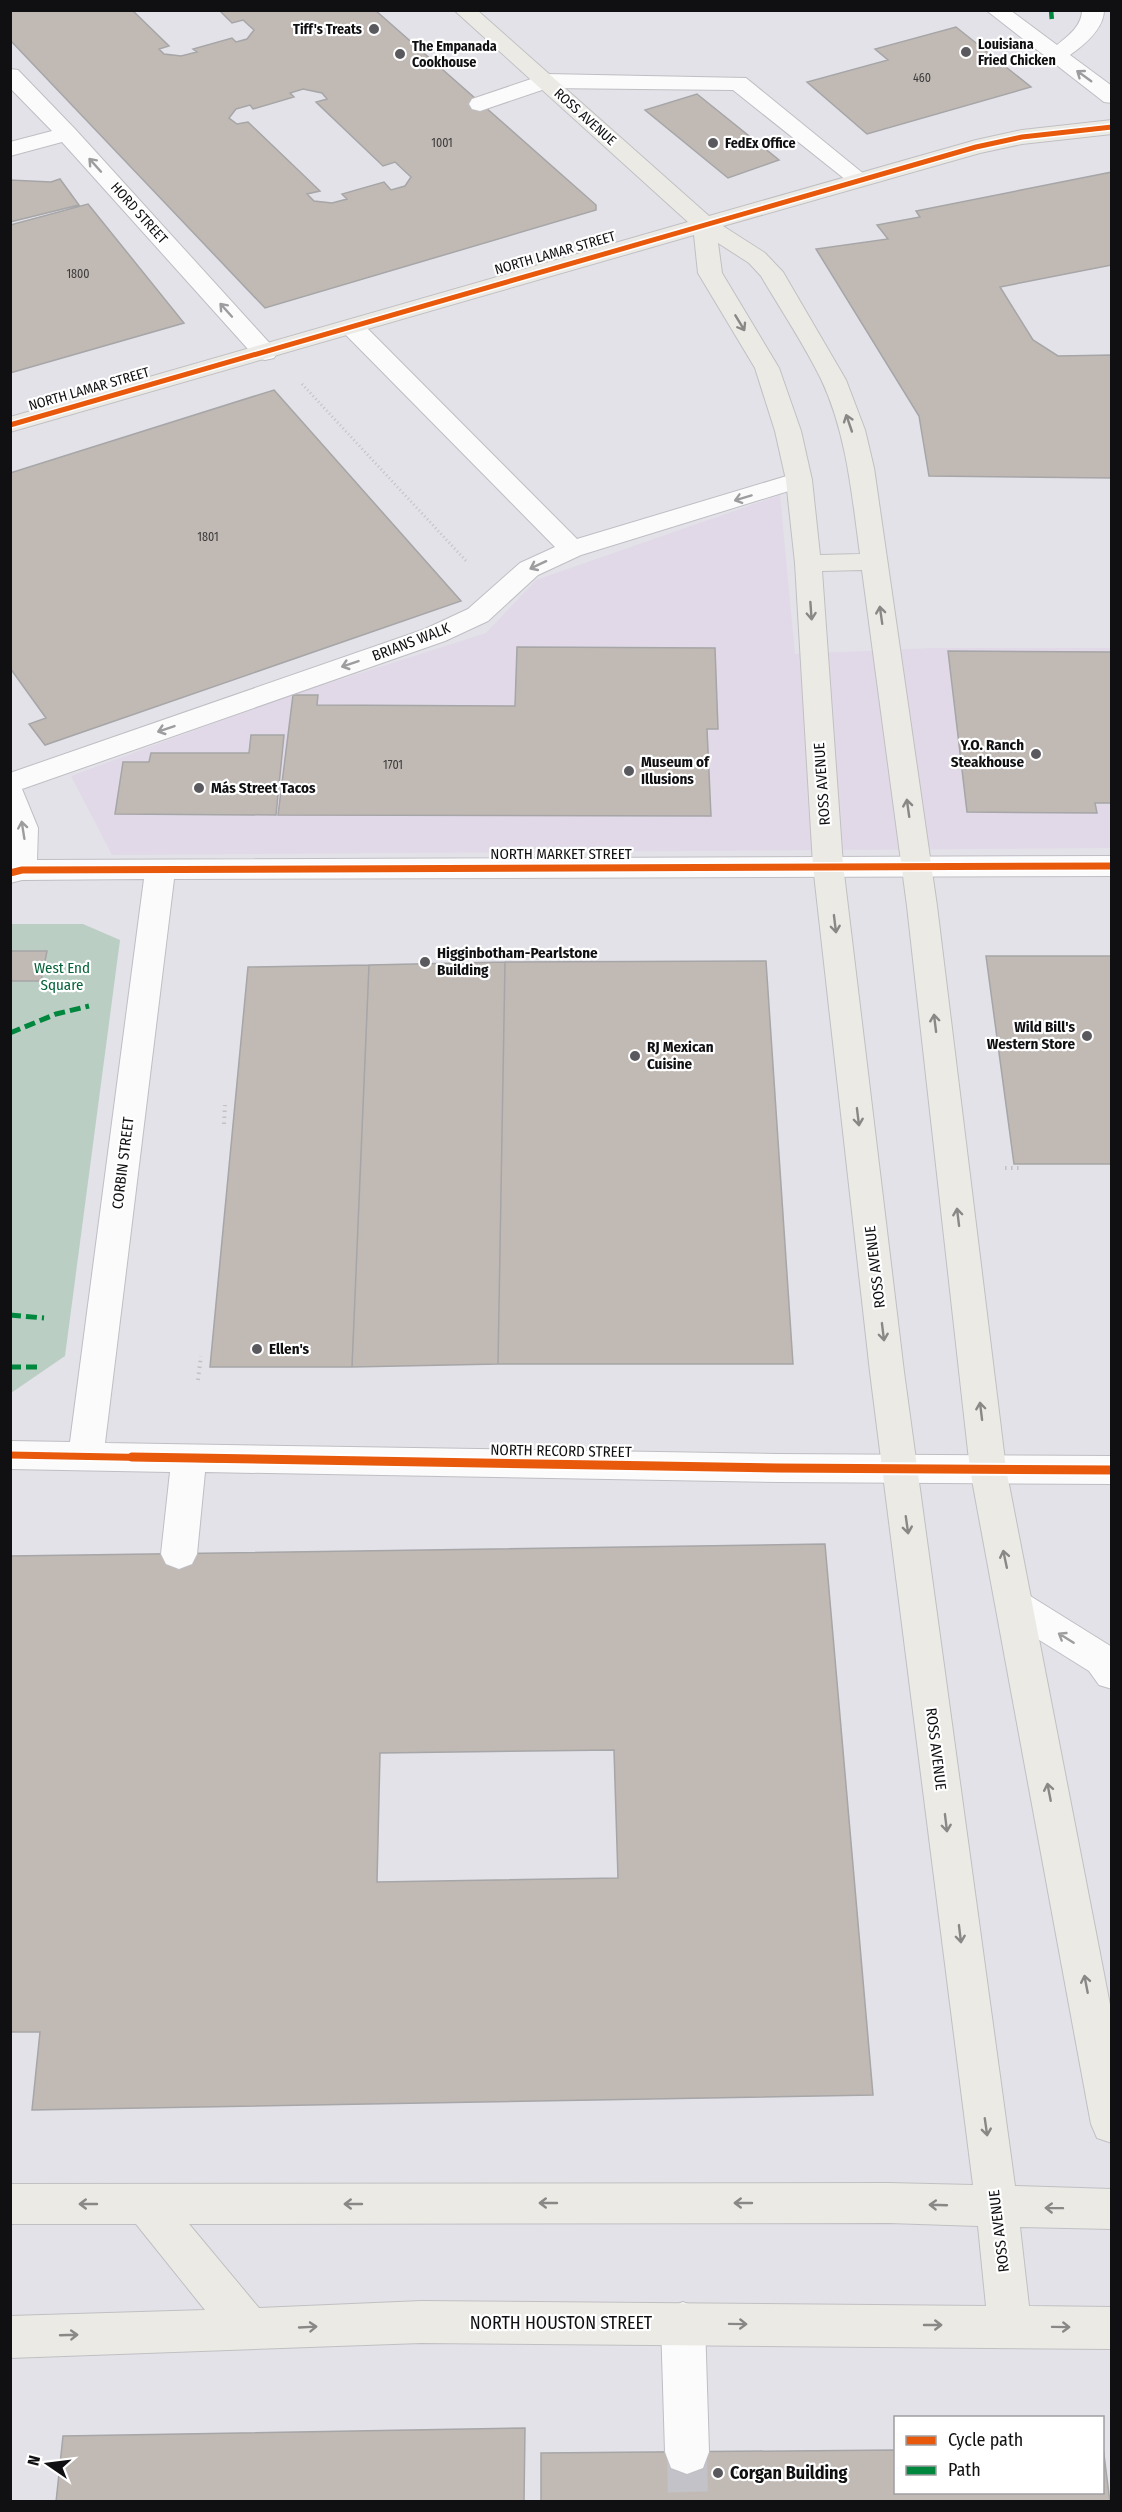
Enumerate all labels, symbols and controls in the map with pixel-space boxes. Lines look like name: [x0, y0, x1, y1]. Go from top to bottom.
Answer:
place label: Tiff's Treats: [293, 21, 362, 38]
marker: Tiff's Treats: [367, 22, 381, 36]
place label: Louisiana Fried Chicken: [978, 36, 1056, 69]
place label: The Empanada Cookhouse: [412, 38, 497, 71]
marker: Louisiana Fried Chicken: [959, 45, 973, 59]
marker: The Empanada Cookhouse: [393, 47, 407, 61]
one-way arrow: [1077, 70, 1093, 82]
house number: 460: [913, 71, 931, 85]
street label: ROSS AVENUE: [551, 85, 620, 150]
place label: FedEx Office: [725, 135, 796, 152]
house number: 1001: [431, 136, 453, 150]
marker: FedEx Office: [706, 136, 720, 150]
one-way arrow: [88, 158, 102, 173]
street label: HORD STREET: [107, 179, 171, 248]
street label: NORTH LAMAR STREET: [493, 227, 618, 278]
house number: 1800: [66, 267, 90, 281]
one-way arrow: [219, 302, 233, 317]
one-way arrow: [735, 314, 747, 331]
street label: NORTH LAMAR STREET: [27, 363, 152, 414]
one-way arrow: [843, 414, 854, 433]
one-way arrow: [734, 493, 753, 504]
house number: 1801: [197, 530, 219, 544]
one-way arrow: [530, 560, 548, 571]
one-way arrow: [805, 600, 816, 620]
one-way arrow: [876, 606, 887, 626]
street label: BRIANS WALK: [370, 619, 453, 665]
one-way arrow: [341, 660, 360, 671]
one-way arrow: [157, 724, 176, 735]
place label: Y.O. Ranch Steakhouse: [951, 736, 1024, 771]
street label: ROSS AVENUE: [810, 742, 834, 826]
marker: Y.O. Ranch Steakhouse: [1029, 747, 1043, 761]
place label: Museum of Illusions: [641, 753, 710, 788]
house number: 1701: [383, 758, 403, 772]
marker: Museum of Illusions: [622, 764, 636, 778]
place label: Más Street Tacos: [211, 779, 316, 797]
marker: Más Street Tacos: [192, 781, 206, 795]
one-way arrow: [902, 799, 913, 819]
one-way arrow: [17, 821, 28, 840]
street label: NORTH MARKET STREET: [490, 845, 632, 863]
one-way arrow: [830, 913, 841, 933]
place label: Higginbotham-Pearlstone Building: [437, 944, 598, 979]
marker: Higginbotham-Pearlstone Building: [418, 955, 432, 969]
park label: West End Square: [34, 959, 90, 994]
one-way arrow: [930, 1014, 941, 1034]
place label: Wild Bill's Western Store: [987, 1018, 1075, 1053]
marker: Wild Bill's Western Store: [1080, 1029, 1094, 1043]
place label: RJ Mexican Cuisine: [647, 1038, 714, 1073]
marker: RJ Mexican Cuisine: [628, 1049, 642, 1063]
one-way arrow: [852, 1107, 863, 1127]
street label: CORBIN STREET: [108, 1116, 138, 1210]
one-way arrow: [952, 1208, 963, 1227]
street label: ROSS AVENUE: [861, 1225, 889, 1309]
one-way arrow: [877, 1321, 888, 1341]
place label: Ellen's: [269, 1340, 310, 1358]
marker: Ellen's: [250, 1342, 264, 1356]
one-way arrow: [975, 1401, 986, 1421]
street label: NORTH RECORD STREET: [490, 1441, 632, 1461]
one-way arrow: [902, 1515, 913, 1535]
one-way arrow: [999, 1550, 1010, 1569]
one-way arrow: [1058, 1632, 1075, 1644]
street label: ROSS AVENUE: [922, 1707, 950, 1791]
one-way arrow: [1043, 1783, 1054, 1802]
one-way arrow: [941, 1812, 952, 1832]
one-way arrow: [955, 1923, 966, 1943]
one-way arrow: [1080, 1974, 1091, 1994]
one-way arrow: [980, 2117, 991, 2136]
street label: ROSS AVENUE: [985, 2189, 1013, 2273]
one-way arrow: [539, 2197, 559, 2209]
one-way arrow: [734, 2197, 754, 2209]
one-way arrow: [78, 2198, 98, 2210]
one-way arrow: [344, 2198, 364, 2210]
one-way arrow: [929, 2199, 949, 2210]
one-way arrow: [1045, 2202, 1065, 2213]
street label: NORTH HOUSTON STREET: [470, 2312, 653, 2334]
one-way arrow: [727, 2318, 747, 2330]
one-way arrow: [922, 2319, 942, 2331]
one-way arrow: [1050, 2321, 1070, 2332]
one-way arrow: [297, 2322, 317, 2333]
one-way arrow: [58, 2329, 78, 2341]
legend: [894, 2416, 1104, 2494]
text: Cycle path: [948, 2429, 1023, 2451]
north arrow: [18, 2434, 78, 2494]
text: N: [24, 2454, 44, 2467]
text: Path: [948, 2459, 981, 2481]
place label: Corgan Building: [730, 2462, 848, 2484]
marker: Corgan Building: [711, 2466, 725, 2480]

